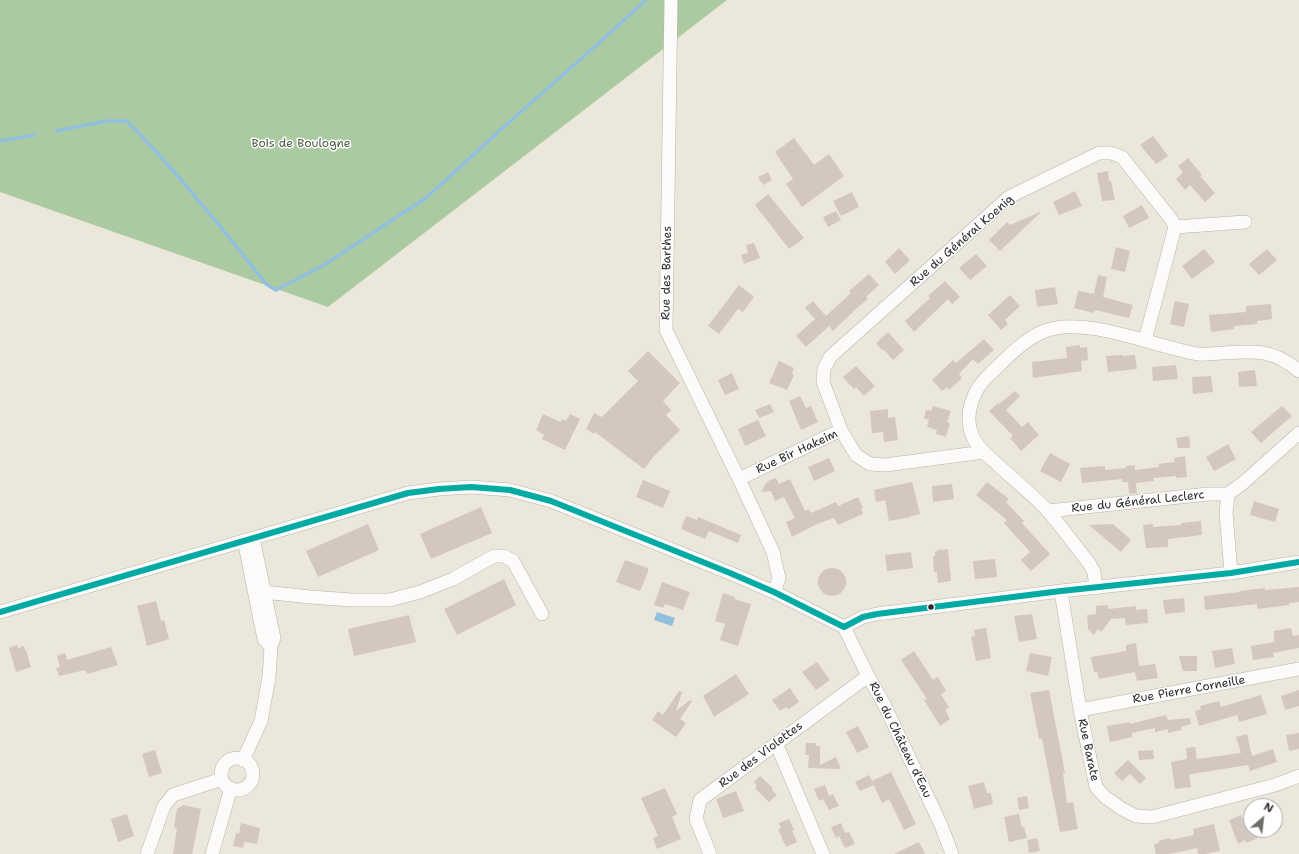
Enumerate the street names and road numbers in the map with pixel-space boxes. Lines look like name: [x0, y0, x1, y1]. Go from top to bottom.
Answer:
street label: Rue du Général Koenig: [907, 192, 1017, 290]
street label: Rue des Barthes: [659, 226, 675, 320]
street label: Rue Bir Hakeim: [754, 427, 840, 477]
street label: Rue du Général Leclerc: [1071, 488, 1205, 516]
street label: Rue Pierre Corneille: [1132, 673, 1246, 707]
street label: Rue du Château d'Eau: [866, 680, 934, 800]
street label: Rue Barate: [1074, 717, 1102, 783]
street label: Rue des Violettes: [716, 719, 806, 791]

